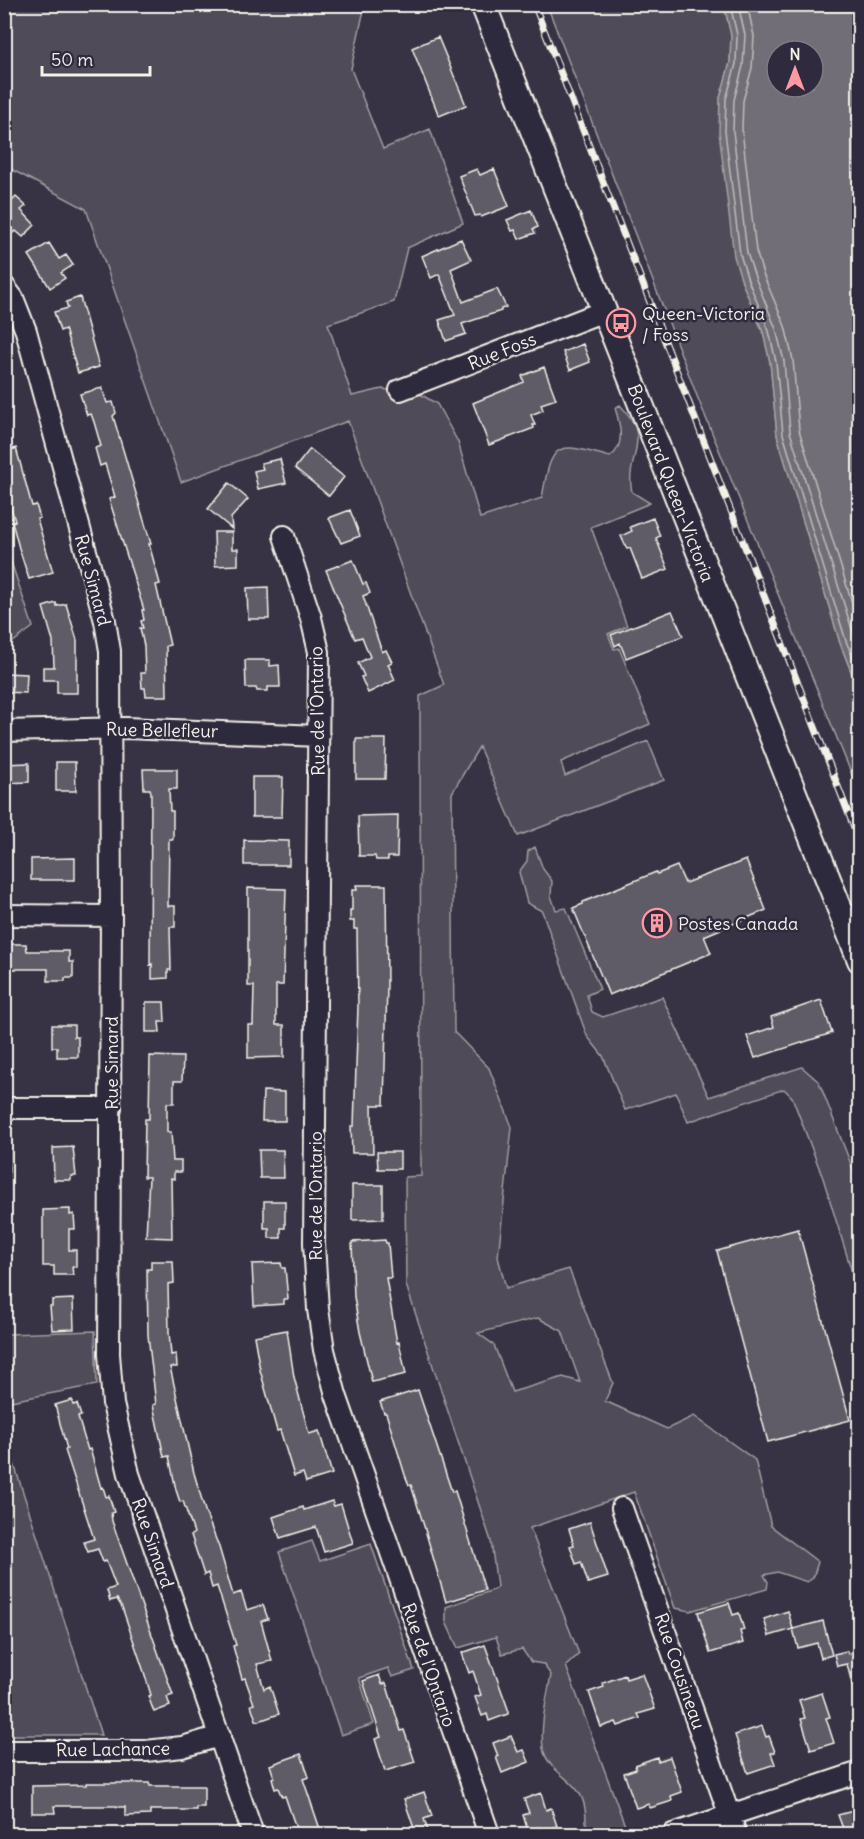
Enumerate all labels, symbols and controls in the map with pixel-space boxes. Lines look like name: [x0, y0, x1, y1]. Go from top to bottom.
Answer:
scale bar: [42, 39, 150, 77]
north arrow: [765, 39, 825, 99]
text: N: [789, 44, 801, 64]
text: 50 m: [51, 48, 93, 71]
place label: Queen-Victoria / Foss: [642, 302, 765, 346]
bus stop icon: Queen-Victoria / Foss: [605, 307, 637, 339]
street label: Rue Foss: [464, 327, 540, 375]
street label: Boulevard Queen-Victoria: [623, 381, 719, 585]
street label: Rue Simard: [70, 532, 116, 629]
street label: Rue de l'Ontario: [304, 646, 330, 776]
street label: Rue Bellefleur: [106, 718, 219, 742]
building icon: Postes Canada: [641, 907, 673, 939]
place label: Postes Canada: [678, 912, 798, 935]
street label: Rue Simard: [100, 1016, 123, 1110]
street label: Rue de l'Ontario: [304, 1131, 327, 1261]
street label: Rue Simard: [127, 1495, 179, 1591]
street label: Rue de l'Ontario: [397, 1600, 461, 1730]
street label: Rue Cousineau: [649, 1610, 711, 1732]
street label: Rue Lachance: [56, 1737, 170, 1761]

